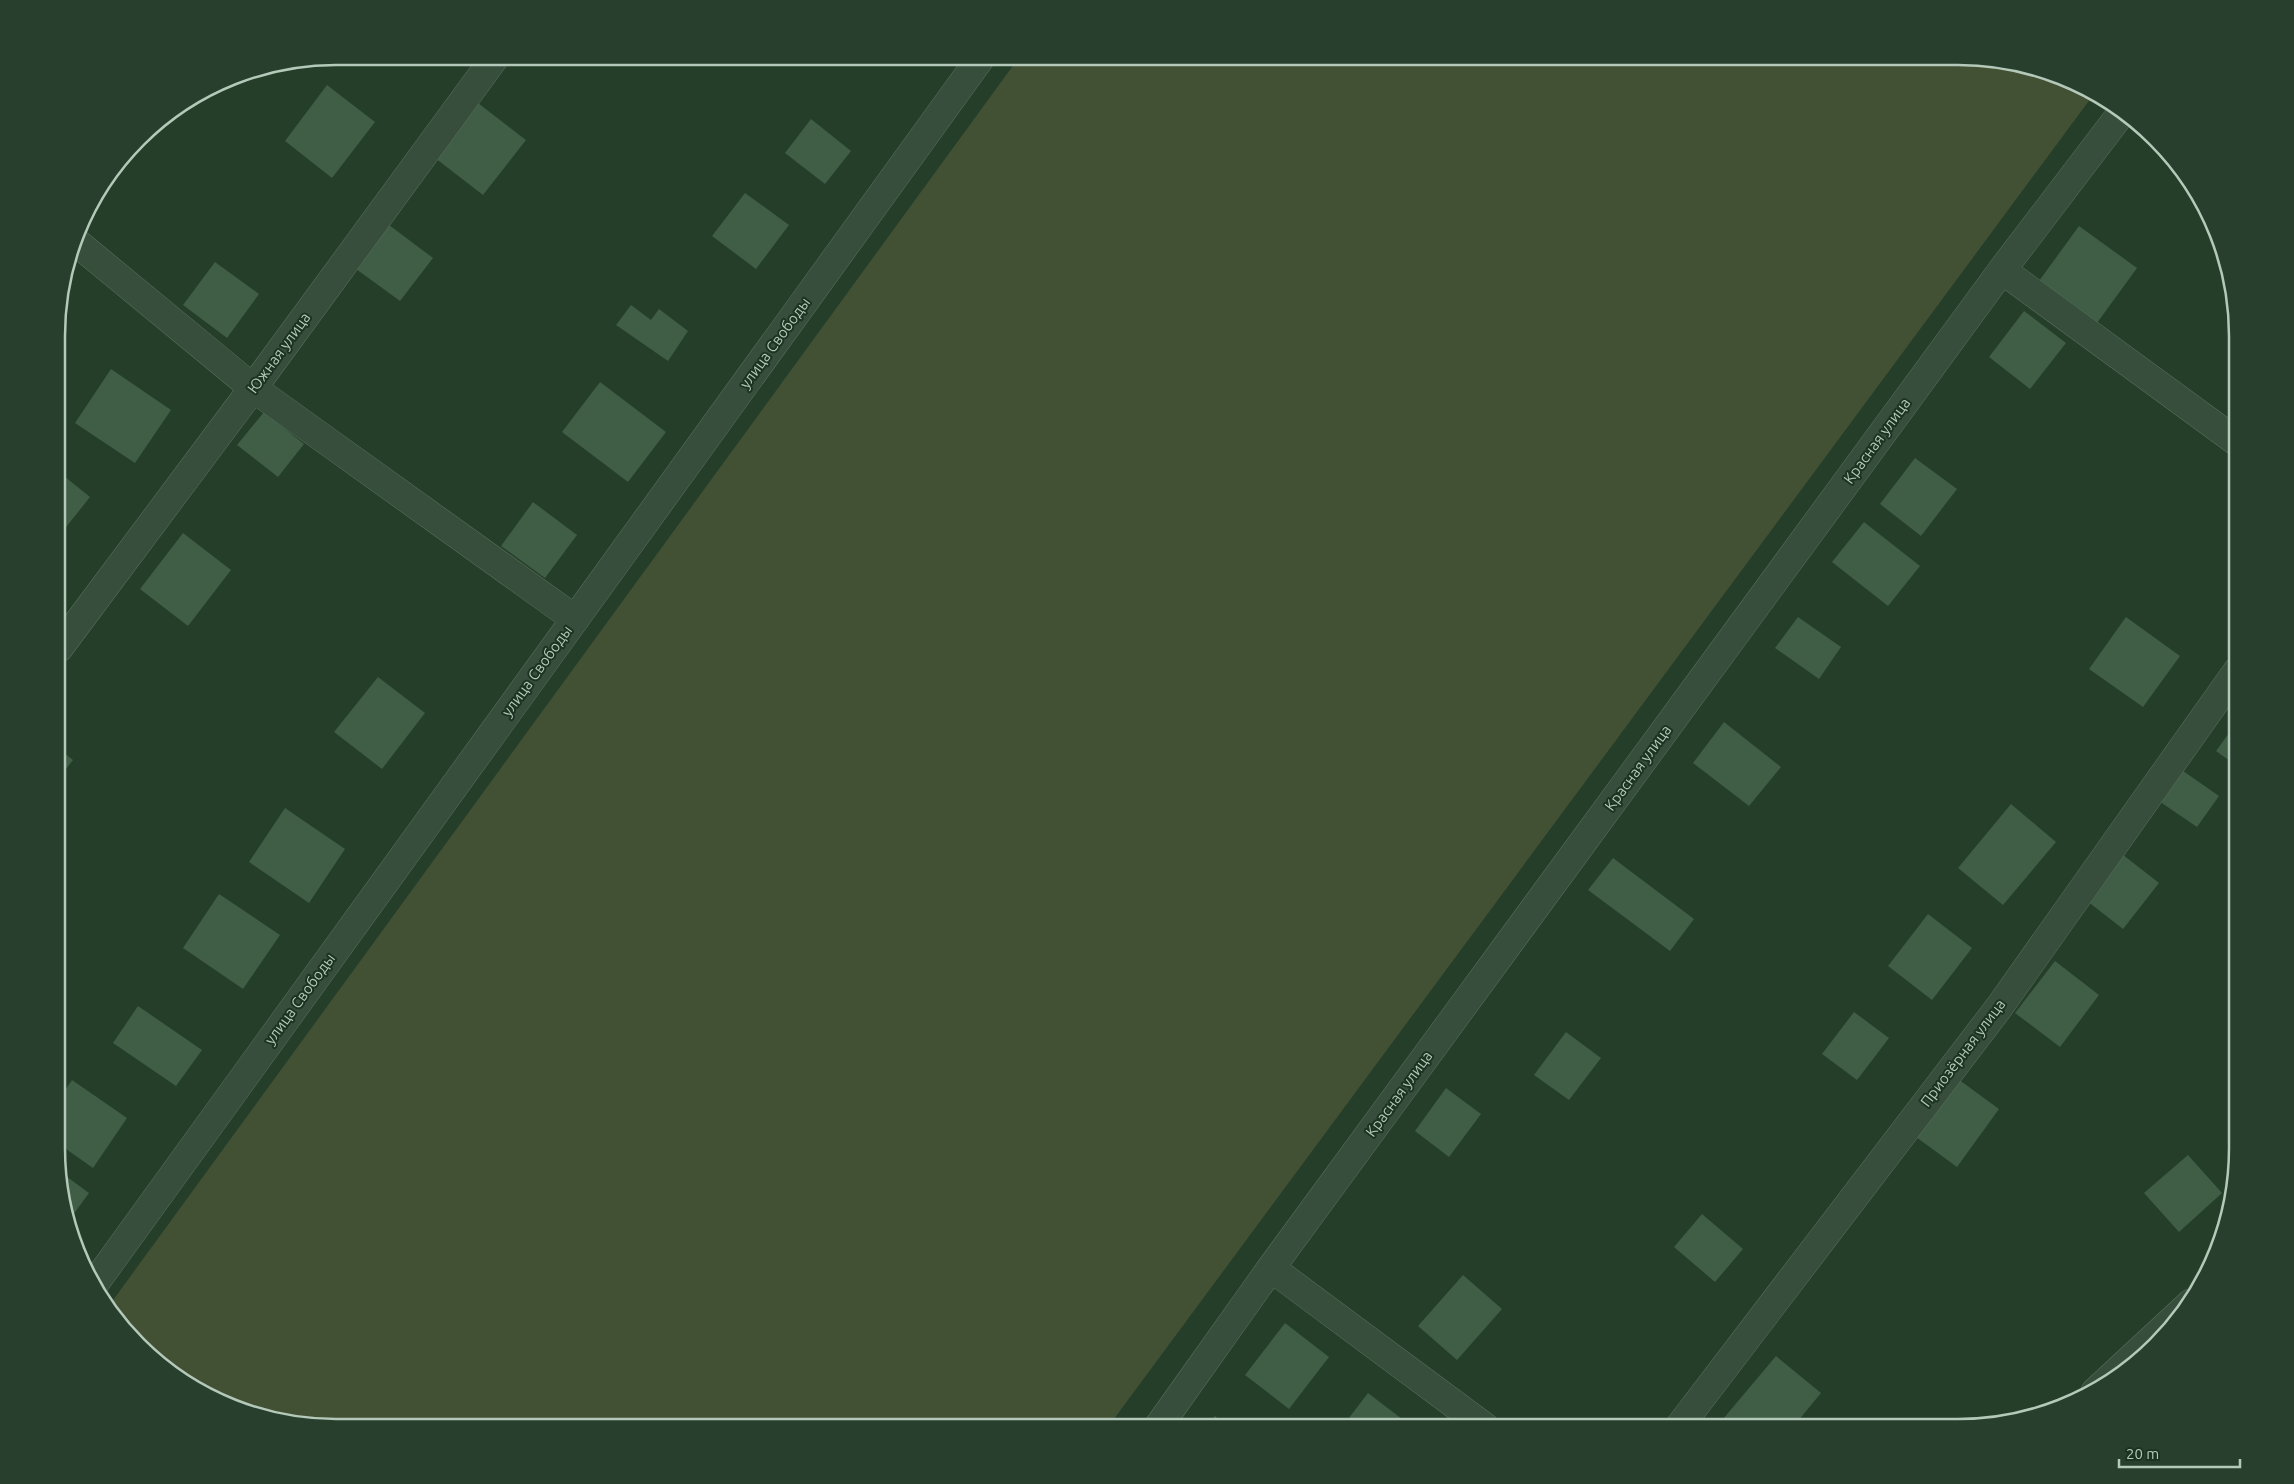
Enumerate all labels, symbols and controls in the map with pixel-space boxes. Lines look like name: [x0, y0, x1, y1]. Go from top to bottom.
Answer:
street label: улица Свободы: [736, 294, 813, 391]
street label: Южная улица: [244, 309, 314, 396]
street label: Красная улица: [1840, 395, 1913, 487]
street label: улица Свободы: [498, 622, 575, 719]
street label: Красная улица: [1601, 722, 1674, 814]
street label: улица Свободы: [261, 950, 338, 1047]
street label: Приозёрная улица: [1917, 996, 2008, 1110]
street label: Красная улица: [1362, 1048, 1435, 1140]
scale bar: [2119, 1436, 2240, 1468]
text: 20 m: [2126, 1445, 2159, 1462]

